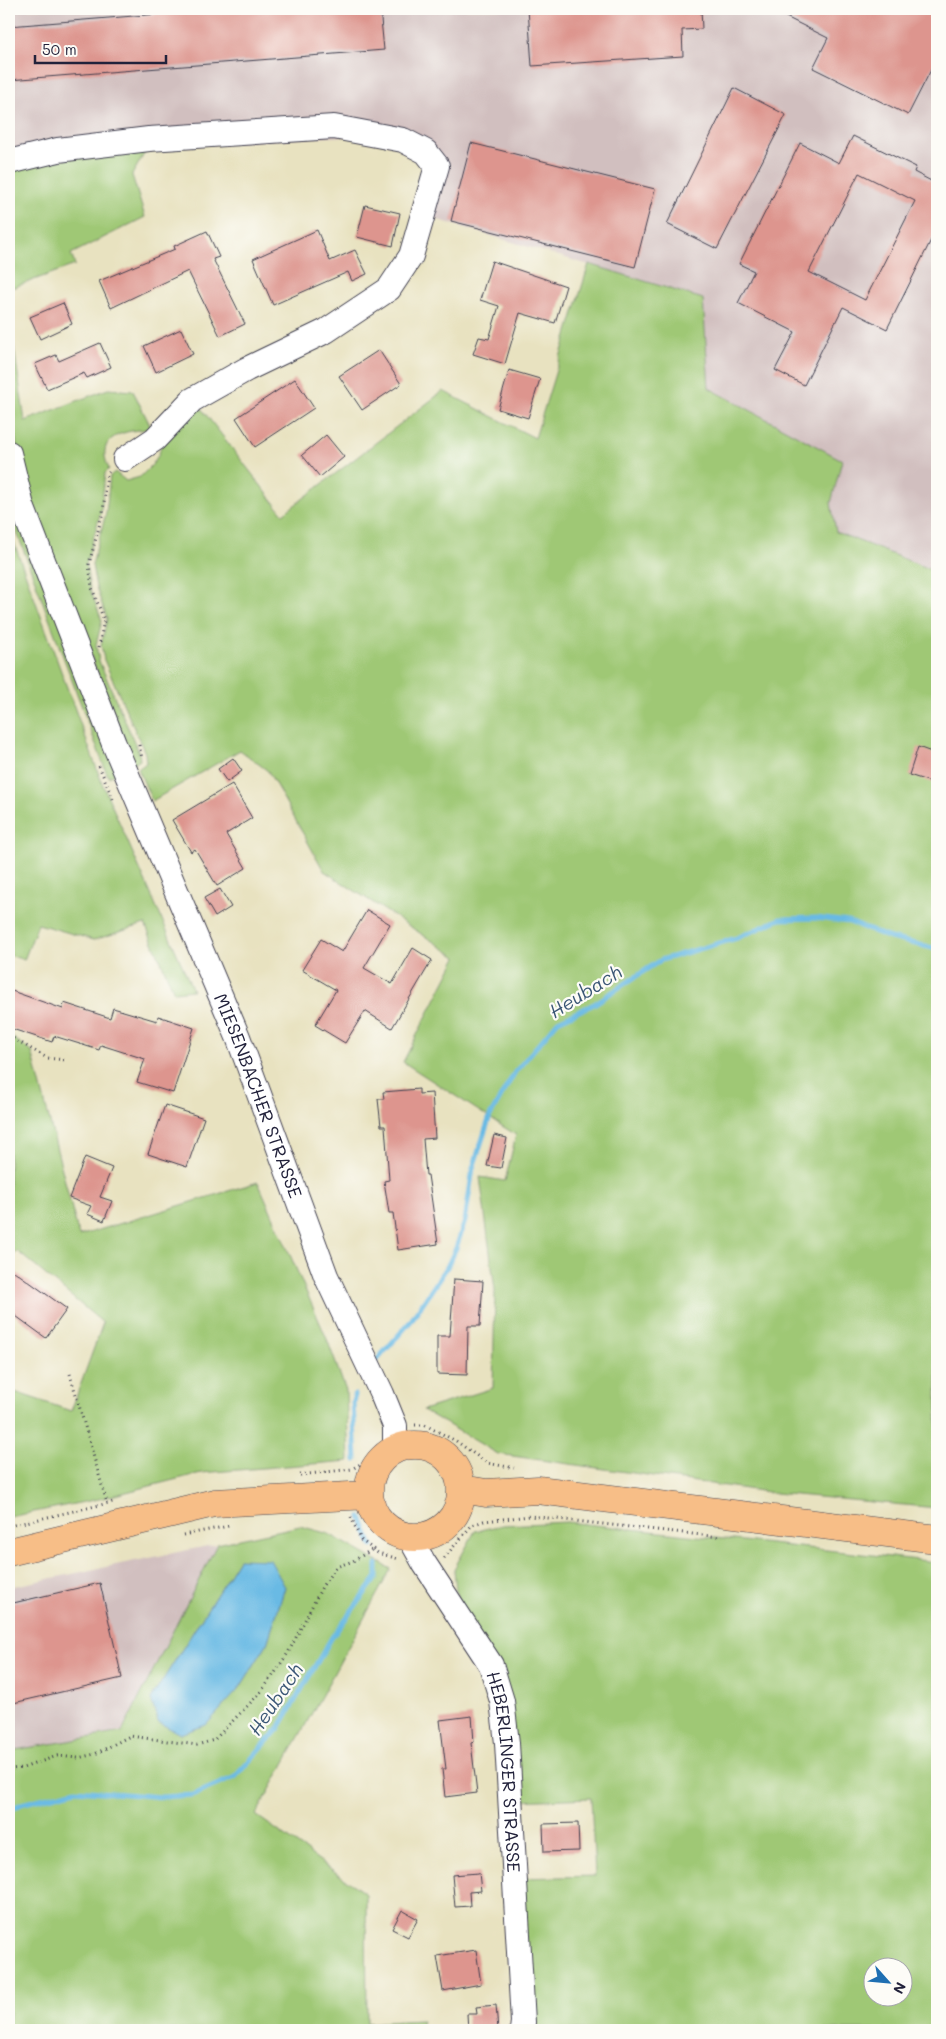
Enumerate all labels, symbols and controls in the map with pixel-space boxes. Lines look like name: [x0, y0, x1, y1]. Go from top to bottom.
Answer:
scale bar: [35, 32, 166, 64]
text: 50 m: [42, 39, 77, 59]
water label: Heubach: [544, 959, 626, 1023]
street label: MIESENBACHER STRASSE: [209, 990, 308, 1201]
water label: Heubach: [242, 1658, 308, 1740]
street label: HEBERLINGER STRASSE: [482, 1668, 526, 1873]
north arrow: [864, 1956, 914, 2006]
text: N: [889, 1979, 911, 1997]

